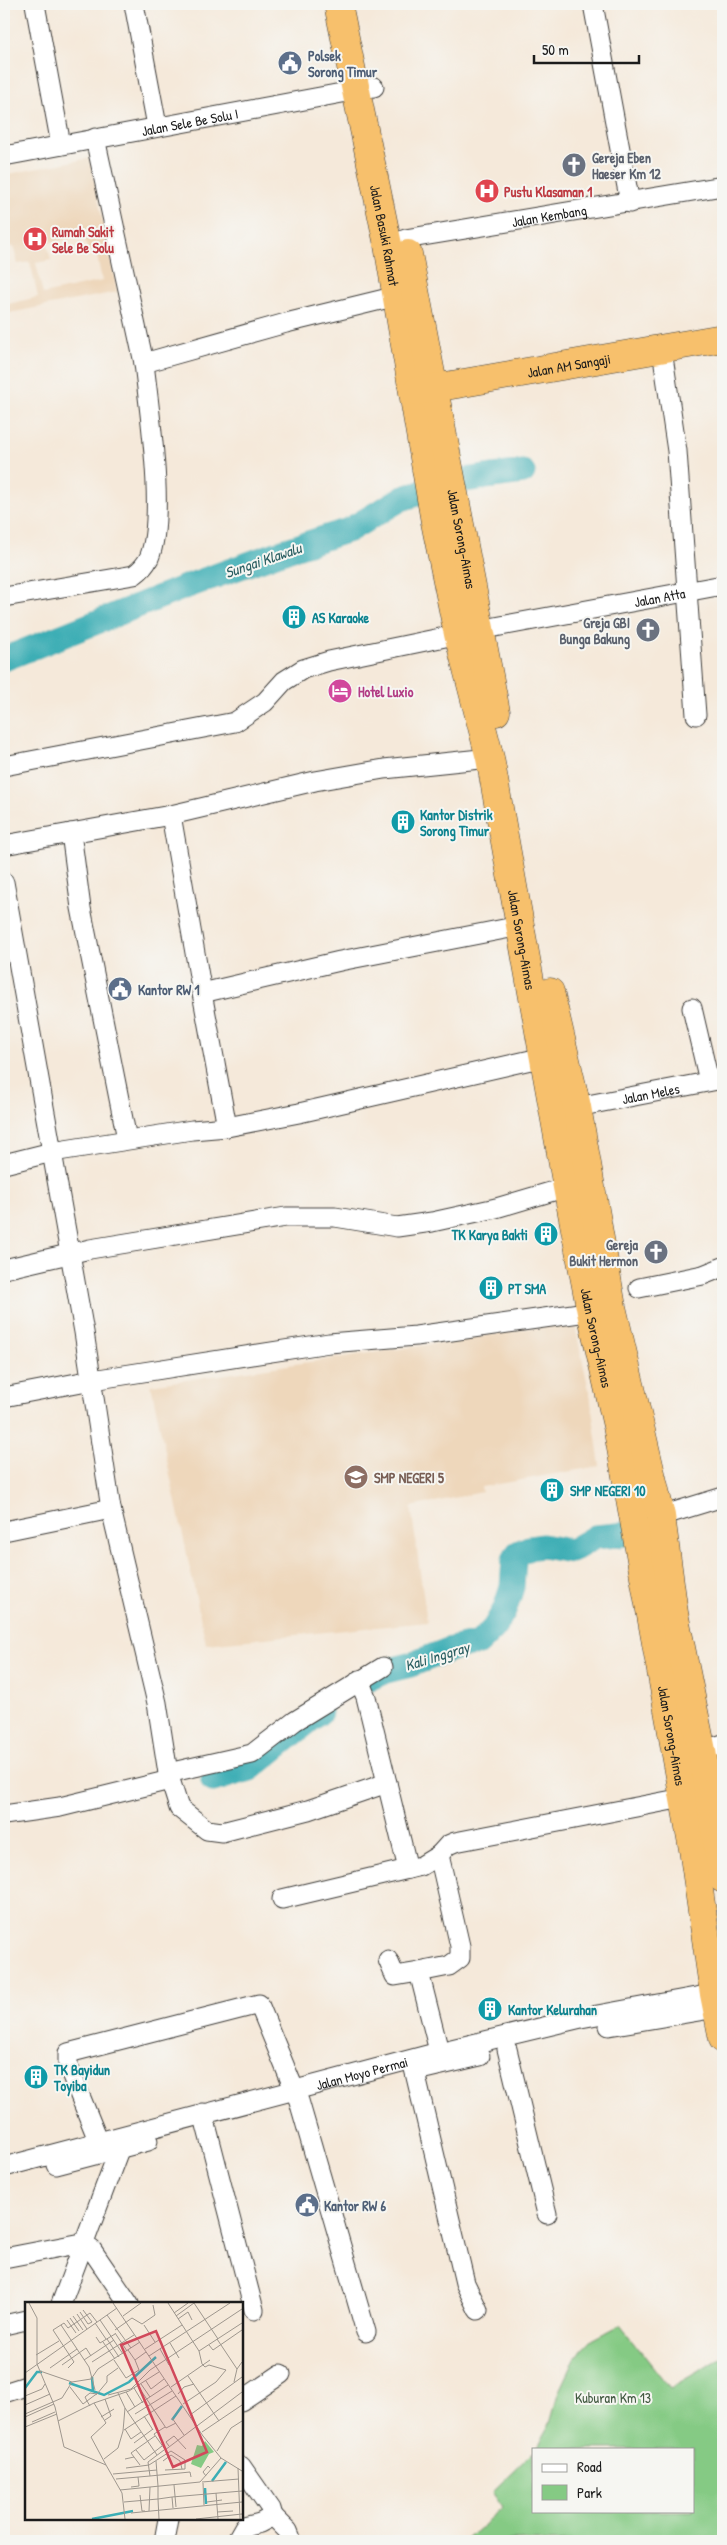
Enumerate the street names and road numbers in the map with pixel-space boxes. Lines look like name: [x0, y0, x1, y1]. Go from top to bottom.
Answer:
street label: Jalan Sele Be Solu I: [140, 103, 240, 140]
street label: Jalan Basuki Rahmat: [366, 183, 404, 287]
street label: Jalan Kembang: [510, 199, 588, 231]
street label: Jalan AM Sangaji: [526, 348, 612, 381]
street label: Jalan Sorong-Aimas: [444, 487, 482, 590]
street label: Jalan Atta: [633, 583, 687, 611]
street label: Jalan Sorong-Aimas: [504, 888, 541, 991]
street label: Jalan Meles: [620, 1078, 681, 1108]
street label: Jalan Sorong-Aimas: [577, 1286, 617, 1389]
street label: Jalan Sorong-Aimas: [654, 1684, 691, 1787]
street label: Jalan Moyo Permai: [314, 2051, 410, 2094]

